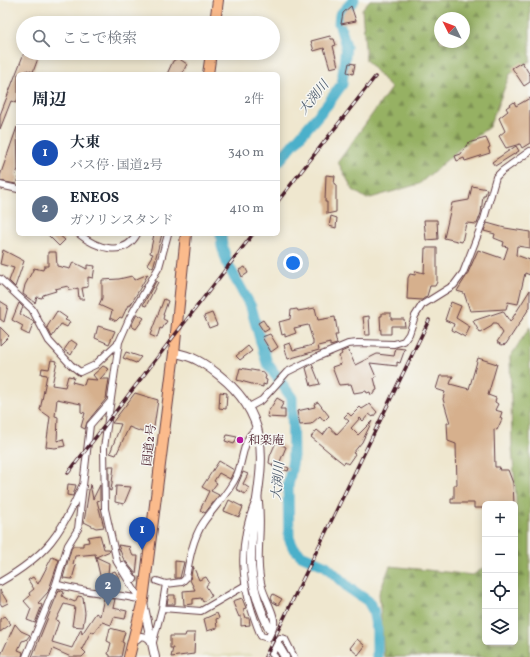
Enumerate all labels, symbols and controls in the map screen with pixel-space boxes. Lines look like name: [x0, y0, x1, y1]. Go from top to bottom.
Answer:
north arrow: [434, 12, 470, 48]
search box: [16, 16, 280, 60]
icon: search: [30, 27, 52, 49]
text: ここで検索: [62, 29, 137, 50]
water label: 大渕川: [295, 76, 335, 119]
text: 周辺: [32, 89, 66, 112]
text: 2件: [244, 91, 264, 109]
text: 大東: [70, 133, 100, 154]
text: 1: [42, 144, 48, 162]
text: 340 m: [228, 144, 264, 162]
text: バス停 · 国道2号: [70, 157, 163, 175]
text: ENEOS: [70, 188, 119, 209]
text: 2: [42, 200, 48, 218]
text: 410 m: [229, 200, 264, 218]
text: ガソリンスタンド: [70, 212, 174, 230]
your location: [283, 253, 303, 273]
street label: 国道2号: [139, 423, 161, 467]
place label: 和楽庵: [248, 433, 284, 449]
marker: 和楽庵: [235, 435, 245, 445]
water label: 大渕川: [268, 459, 290, 501]
map controls: [482, 501, 518, 645]
button: +: [482, 501, 518, 537]
pin: 1: [129, 517, 155, 550]
button: −: [482, 537, 518, 573]
pin: 2: [95, 573, 121, 606]
button: locate: [482, 573, 518, 609]
button: layers: [482, 609, 518, 645]

